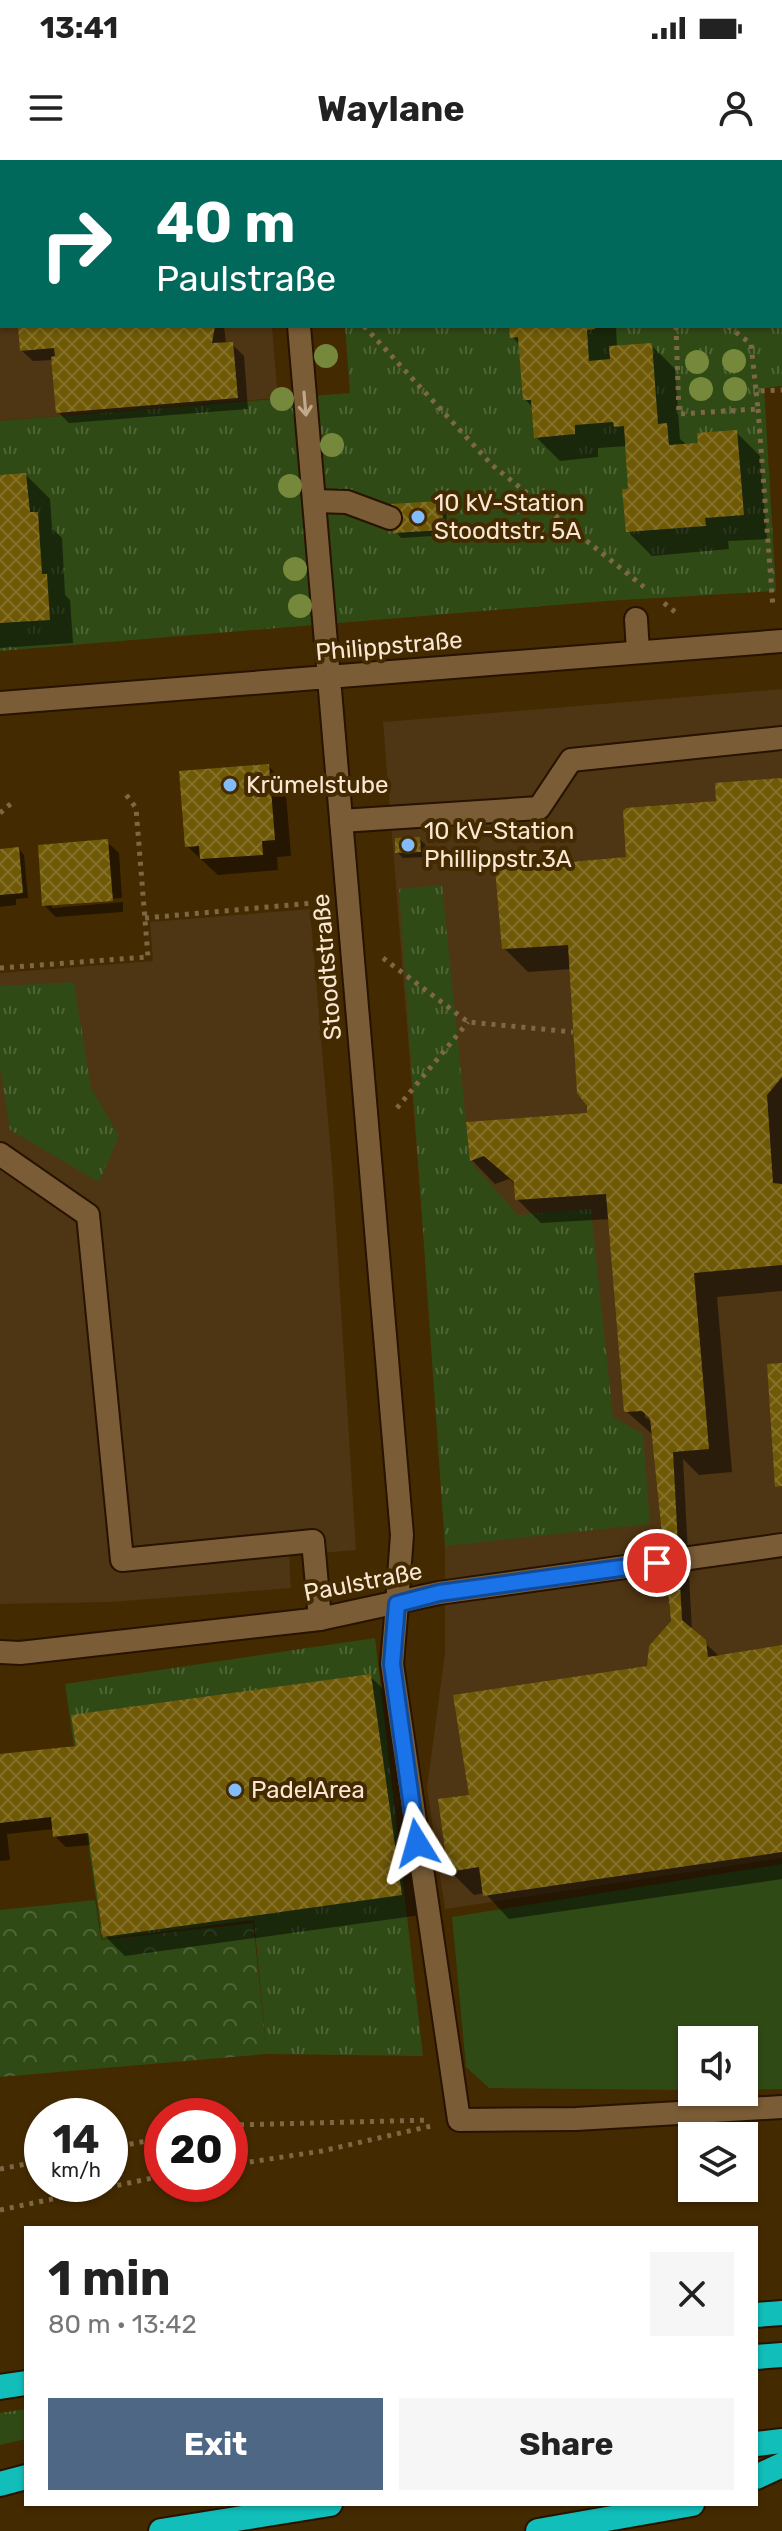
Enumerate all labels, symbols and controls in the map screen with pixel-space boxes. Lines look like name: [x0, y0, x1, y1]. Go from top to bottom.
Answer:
text: 13:41: [40, 10, 118, 46]
icon: menu: [24, 86, 68, 130]
icon: person: [714, 86, 758, 130]
text: Waylane: [317, 87, 465, 130]
text: 40 m: [156, 190, 296, 256]
icon: right: [24, 192, 128, 296]
text: Paulstraße: [156, 257, 336, 300]
one-way arrow: [298, 390, 313, 417]
place label: 10 kV-Station Stoodtstr. 5A: [434, 489, 584, 545]
marker: 10 kV-Station Stoodtstr. 5A: [409, 508, 427, 526]
street label: Philippstraße: [314, 626, 464, 666]
place label: Krümelstube: [246, 771, 388, 799]
marker: Krümelstube: [221, 776, 239, 794]
place label: 10 kV-Station Phillippstr.3A: [424, 817, 574, 873]
marker: 10 kV-Station Phillippstr.3A: [399, 836, 417, 854]
street label: Stoodtstraße: [307, 893, 347, 1041]
pin: [623, 1529, 691, 1597]
icon: arrive: [635, 1541, 679, 1585]
street label: Paulstraße: [301, 1557, 425, 1607]
place label: PadelArea: [251, 1776, 365, 1804]
marker: PadelArea: [226, 1781, 244, 1799]
position arrow: [375, 1801, 459, 1885]
map controls: [678, 2026, 758, 2202]
button: sound: [678, 2026, 758, 2106]
speed limit sign: 20: [144, 2098, 248, 2202]
text: 14: [52, 2116, 100, 2163]
button: layers: [678, 2122, 758, 2202]
text: km/h: [51, 2158, 101, 2182]
text: 1 min: [48, 2250, 171, 2307]
button: close: [650, 2252, 734, 2336]
text: 80 m · 13:42: [48, 2309, 197, 2340]
button: Exit: [48, 2398, 383, 2490]
button: Share: [399, 2398, 734, 2490]

